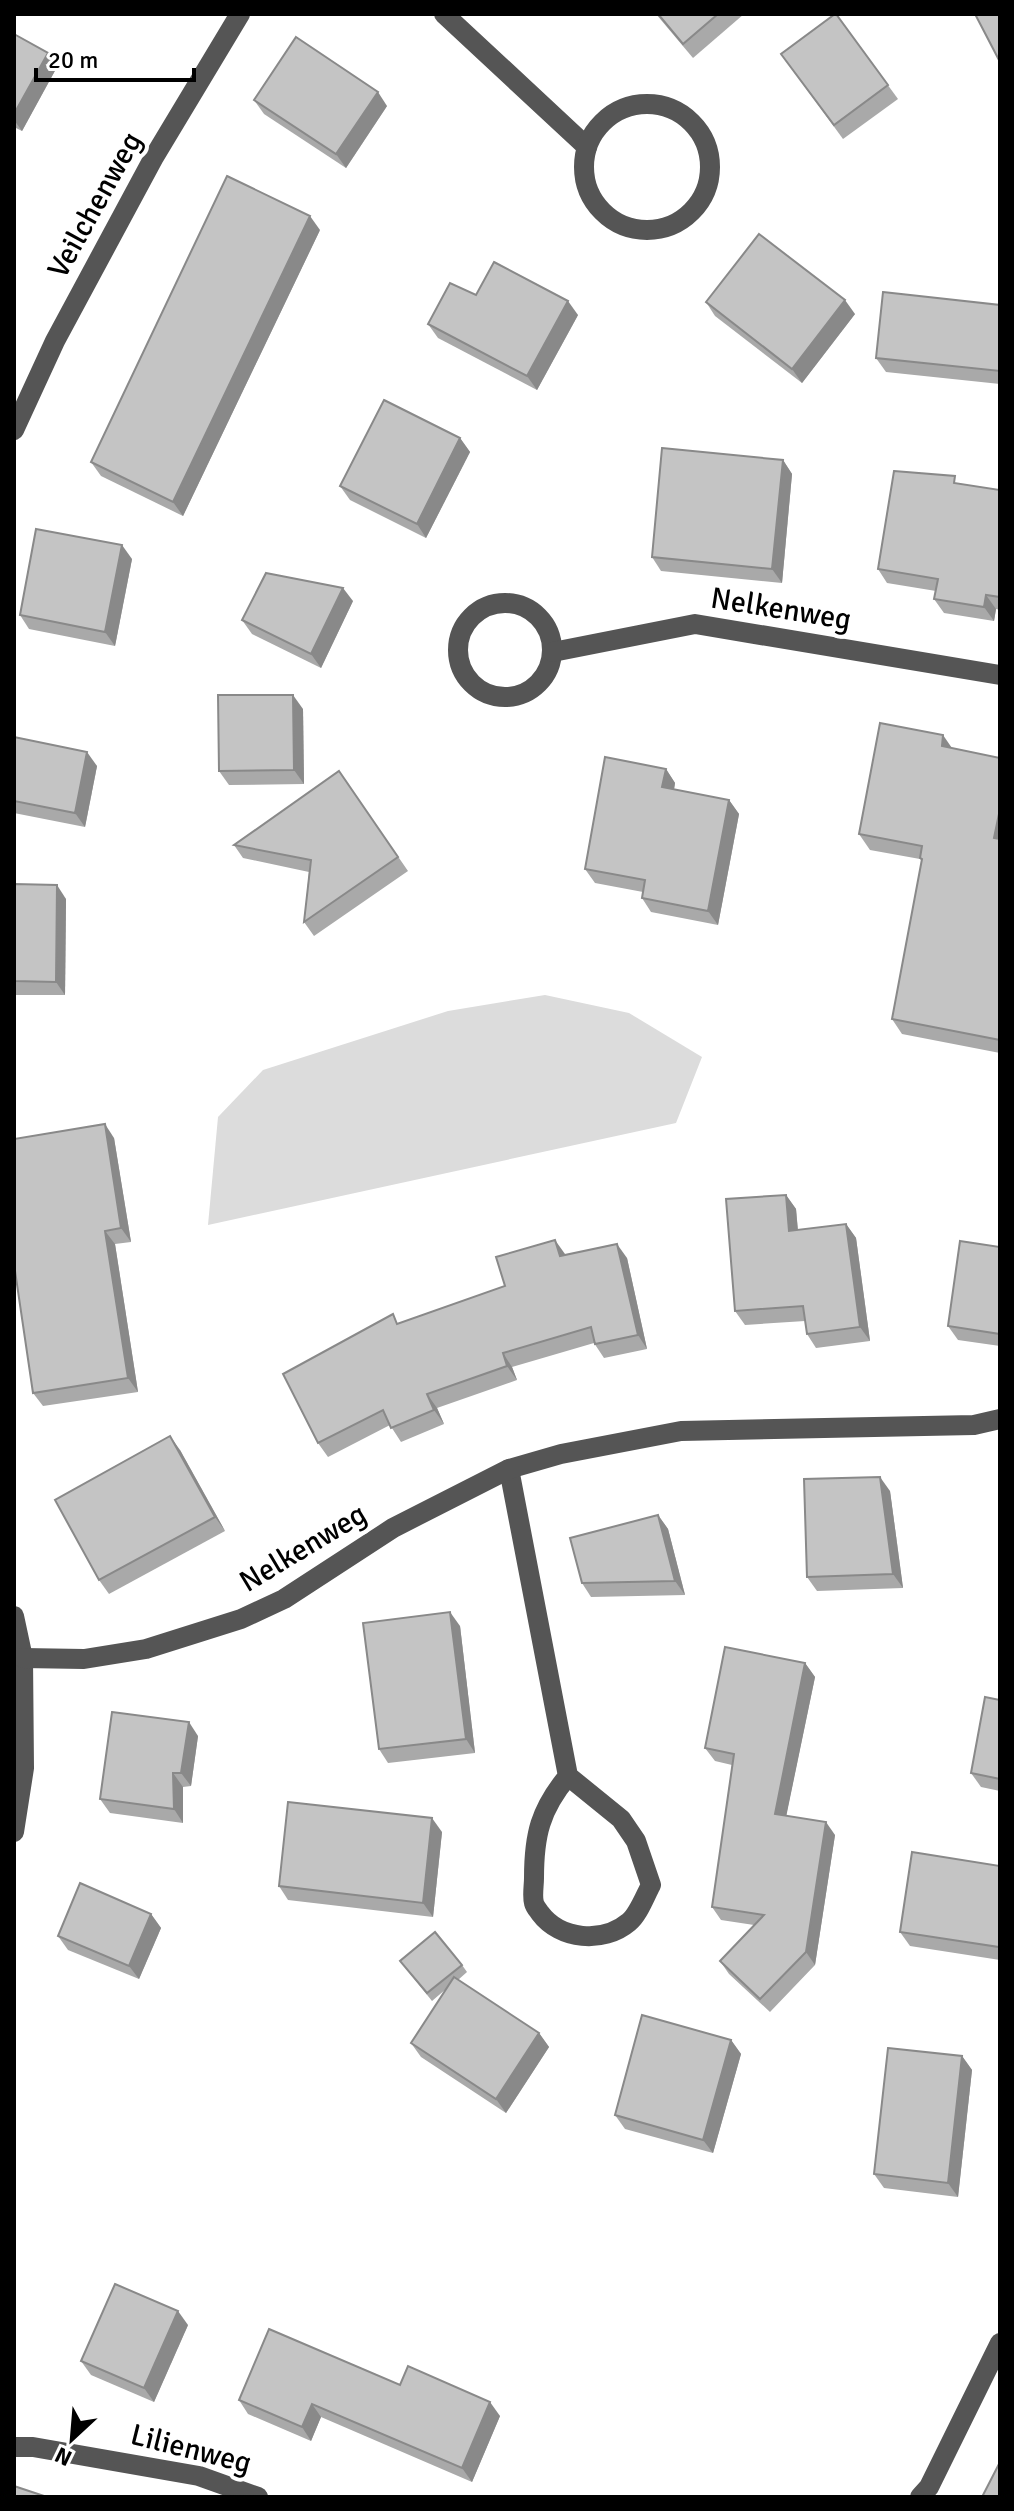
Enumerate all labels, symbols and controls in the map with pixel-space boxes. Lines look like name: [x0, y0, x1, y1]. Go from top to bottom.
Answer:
scale bar: [36, 32, 194, 82]
text: 20 m: [48, 45, 98, 75]
street label: Veilchenweg: [40, 126, 150, 284]
street label: Nelkenweg: [708, 580, 854, 638]
street label: Nelkenweg: [233, 1496, 373, 1600]
north arrow: [32, 2399, 112, 2479]
street label: Lilienweg: [127, 2416, 255, 2482]
text: N: [51, 2441, 76, 2472]

